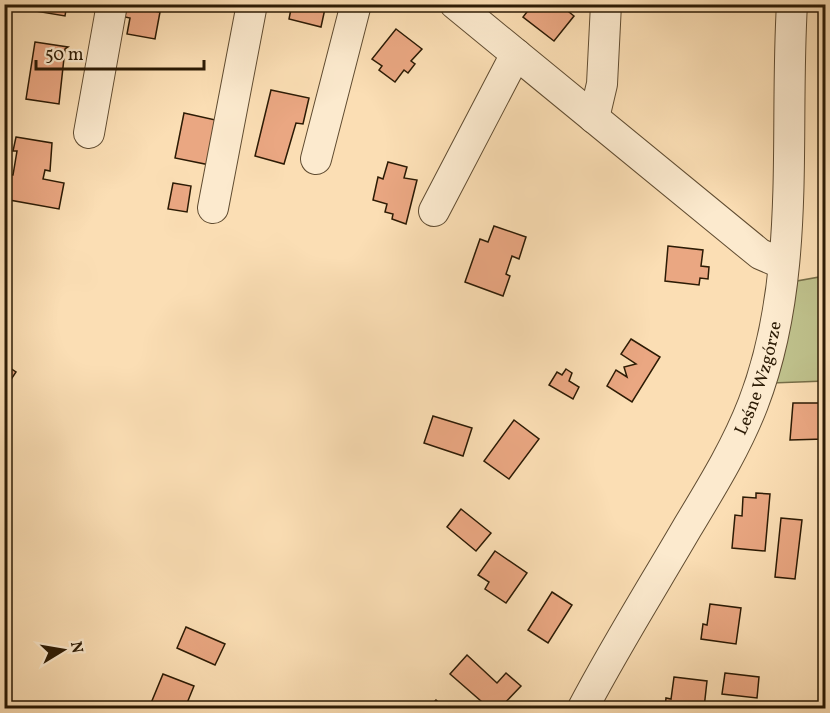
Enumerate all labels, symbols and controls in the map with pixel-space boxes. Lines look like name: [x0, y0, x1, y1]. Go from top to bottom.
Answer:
scale bar: [36, 33, 204, 71]
text: 50 m: [45, 43, 84, 68]
street label: Leśne Wzgórze: [729, 319, 788, 439]
north arrow: [33, 620, 93, 680]
text: N: [64, 640, 88, 656]

